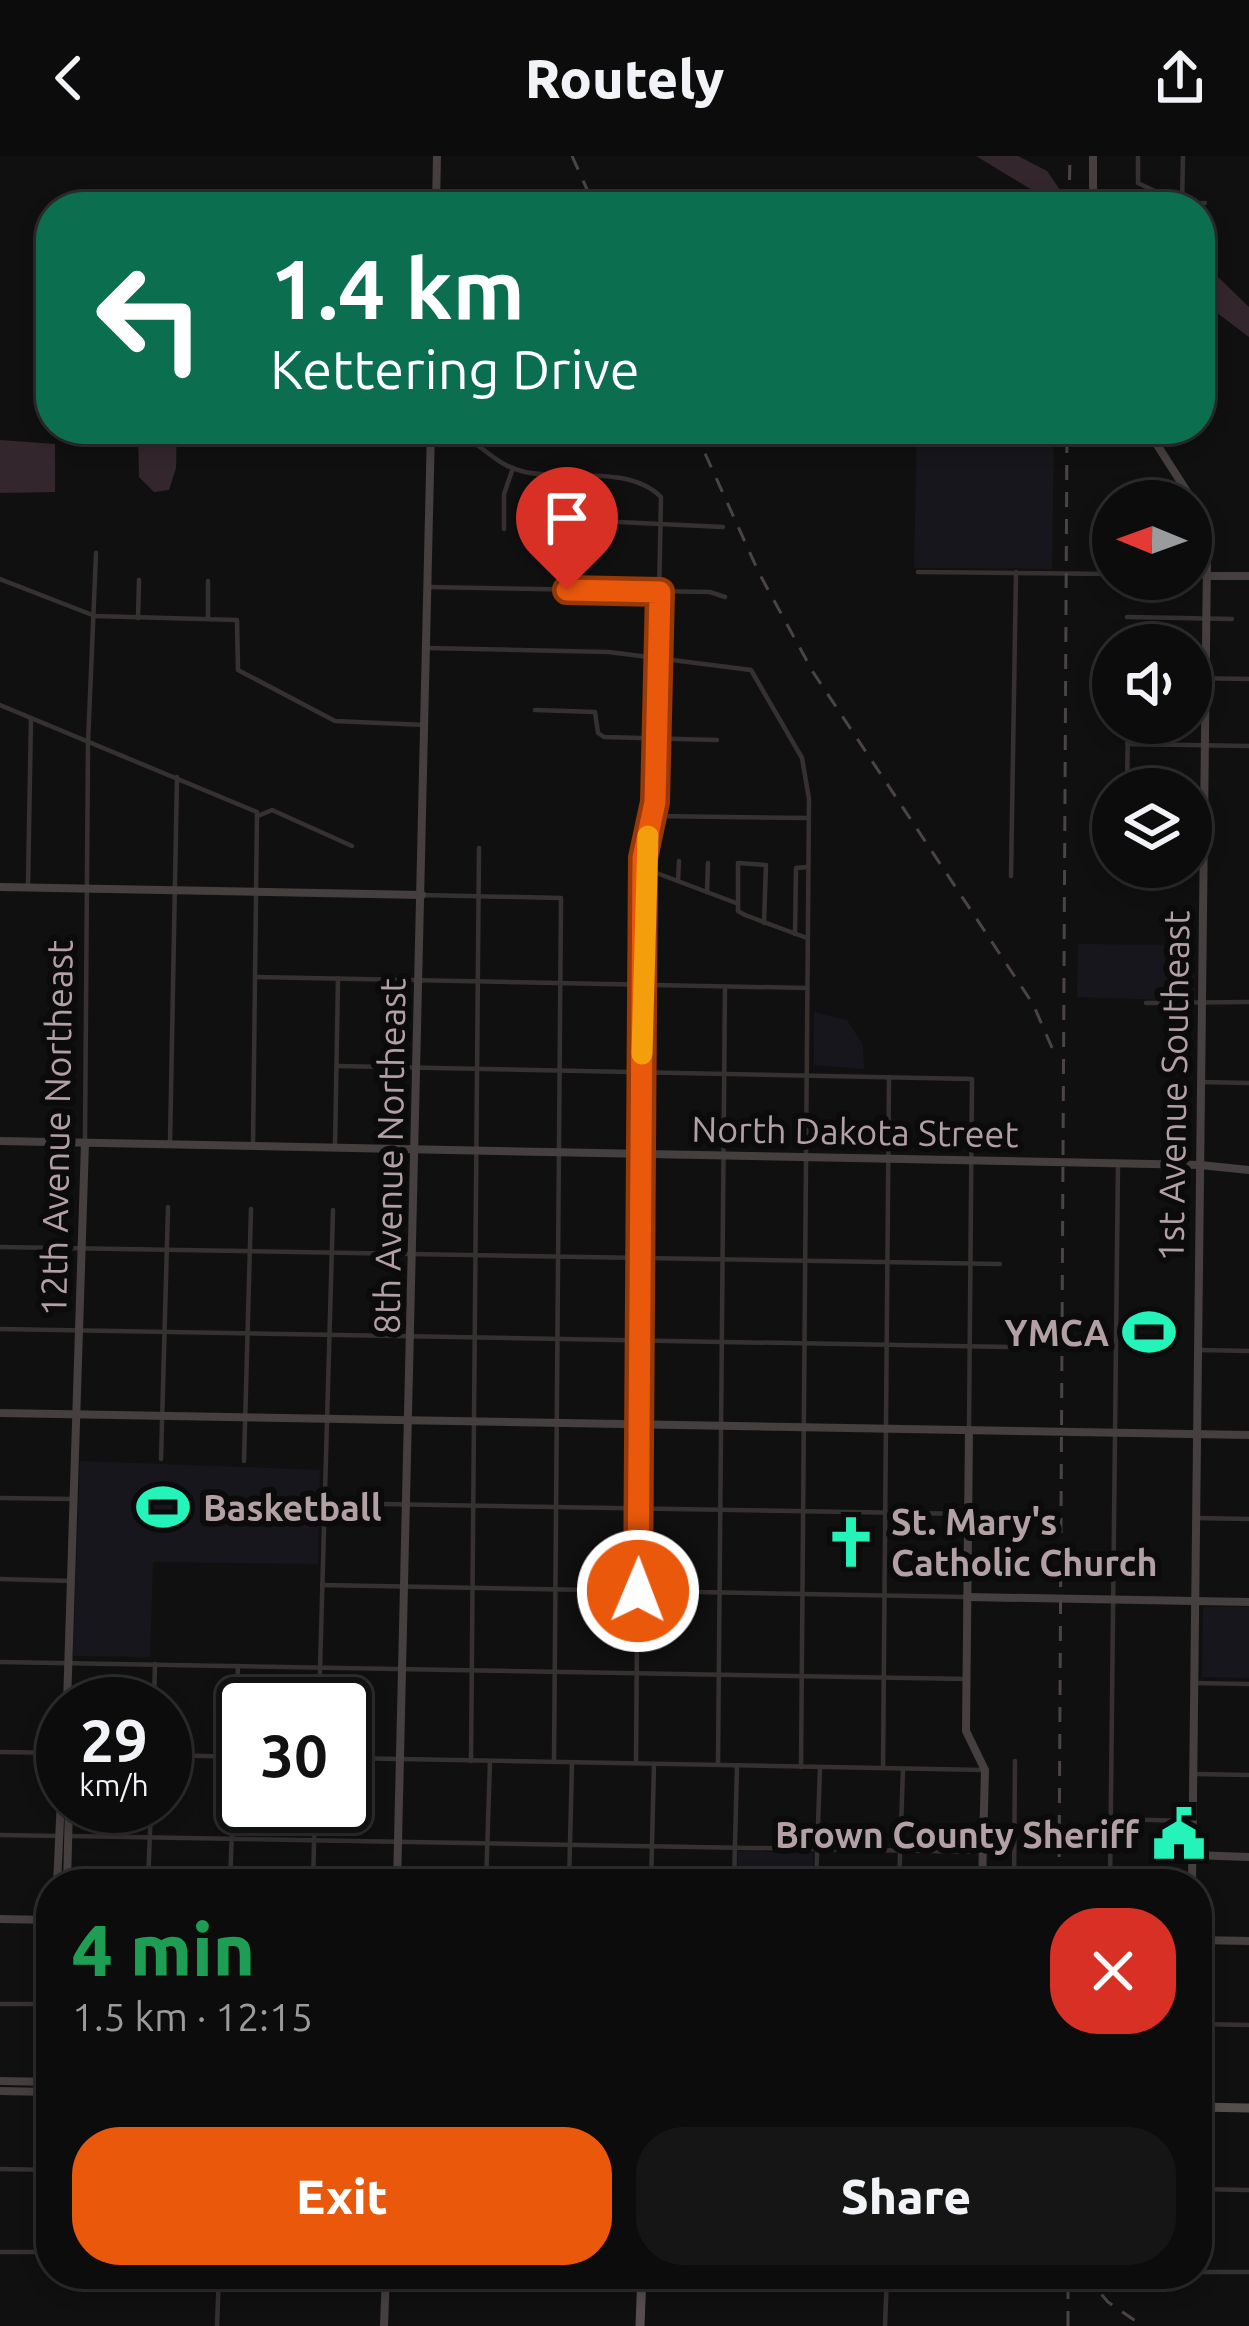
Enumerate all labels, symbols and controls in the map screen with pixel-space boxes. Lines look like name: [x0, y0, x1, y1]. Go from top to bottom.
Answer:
icon: back: [36, 45, 102, 111]
icon: share: [1147, 45, 1213, 111]
text: Routely: [525, 48, 724, 108]
icon: left: [72, 240, 228, 396]
text: 1.4 km: [270, 241, 525, 335]
text: Kettering Drive: [270, 339, 640, 399]
pin: [516, 467, 618, 590]
north arrow: [1092, 480, 1212, 600]
map controls: [1092, 480, 1212, 888]
icon: arrive: [534, 485, 600, 551]
button: sound: [1092, 624, 1212, 744]
button: layers: [1092, 768, 1212, 888]
street label: 1st Avenue Southeast: [1149, 910, 1197, 1262]
street label: 12th Avenue Northeast: [32, 939, 80, 1317]
street label: 8th Avenue Northeast: [365, 978, 413, 1334]
street label: North Dakota Street: [691, 1108, 1019, 1154]
sports icon: YMCA: [1120, 1303, 1178, 1361]
place label: YMCA: [1005, 1312, 1109, 1353]
sports icon: Basketball: [134, 1478, 192, 1536]
place label: Basketball: [203, 1487, 382, 1528]
place label: St. Mary's Catholic Church: [891, 1501, 1158, 1583]
church icon: St. Mary's Catholic Church: [822, 1513, 880, 1571]
position arrow: [575, 1528, 701, 1654]
speed limit sign: 30: [216, 1677, 372, 1833]
text: 29: [80, 1706, 148, 1773]
text: km/h: [79, 1768, 149, 1802]
public building icon: Brown County Sheriff: [1150, 1805, 1208, 1863]
place label: Brown County Sheriff: [775, 1814, 1139, 1855]
button: close: [1050, 1908, 1176, 2034]
text: 4 min: [72, 1909, 255, 1990]
text: 1.5 km · 12:15: [72, 1995, 313, 2038]
button: Exit: [72, 2127, 612, 2265]
button: Share: [636, 2127, 1176, 2265]

